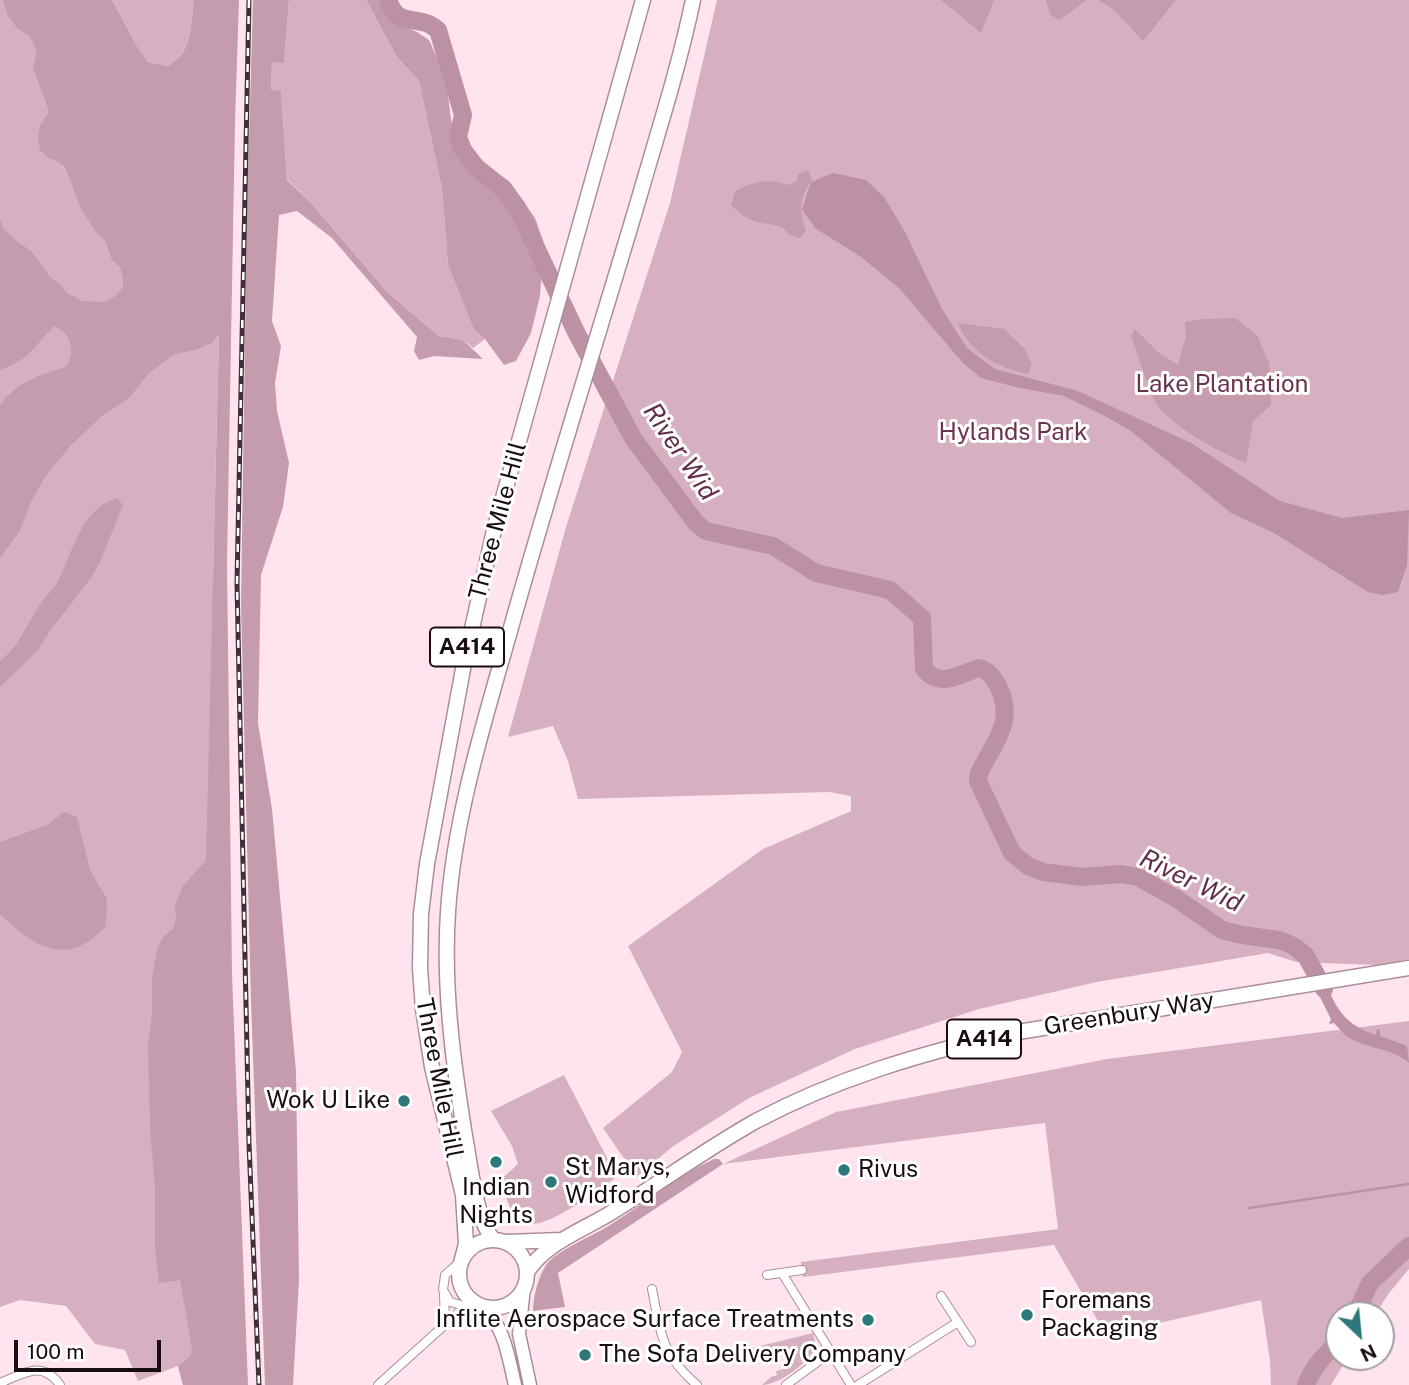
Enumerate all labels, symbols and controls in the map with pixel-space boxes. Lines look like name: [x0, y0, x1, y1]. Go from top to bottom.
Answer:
park label: Lake Plantation: [1136, 371, 1308, 399]
water label: River Wid: [636, 397, 724, 507]
park label: Hylands Park: [939, 419, 1087, 447]
street label: Three Mile Hill: [463, 439, 533, 603]
road number: A414: [430, 628, 504, 666]
water label: River Wid: [1134, 843, 1248, 919]
street label: Greenbury Way: [1042, 986, 1216, 1042]
street label: Three Mile Hill: [409, 996, 469, 1160]
road number: A414: [947, 1020, 1021, 1058]
place label: Wok U Like: [266, 1087, 390, 1115]
marker: Wok U Like: [396, 1093, 412, 1109]
marker: Indian Nights: [488, 1154, 504, 1170]
place label: St Marys, Widford: [565, 1154, 670, 1210]
place label: Rivus: [858, 1156, 918, 1184]
marker: Rivus: [836, 1162, 852, 1178]
place label: Indian Nights: [459, 1174, 533, 1230]
marker: St Marys, Widford: [543, 1174, 559, 1190]
place label: Foremans Packaging: [1041, 1287, 1158, 1343]
north arrow: [1325, 1301, 1395, 1371]
place label: Inflite Aerospace Surface Treatments: [436, 1306, 854, 1334]
marker: Foremans Packaging: [1019, 1307, 1035, 1323]
marker: Inflite Aerospace Surface Treatments: [860, 1312, 876, 1328]
scale bar: [18, 1326, 164, 1370]
text: 100 m: [27, 1339, 84, 1364]
text: N: [1357, 1340, 1380, 1366]
place label: The Sofa Delivery Company: [599, 1341, 906, 1369]
marker: The Sofa Delivery Company: [577, 1347, 593, 1363]

